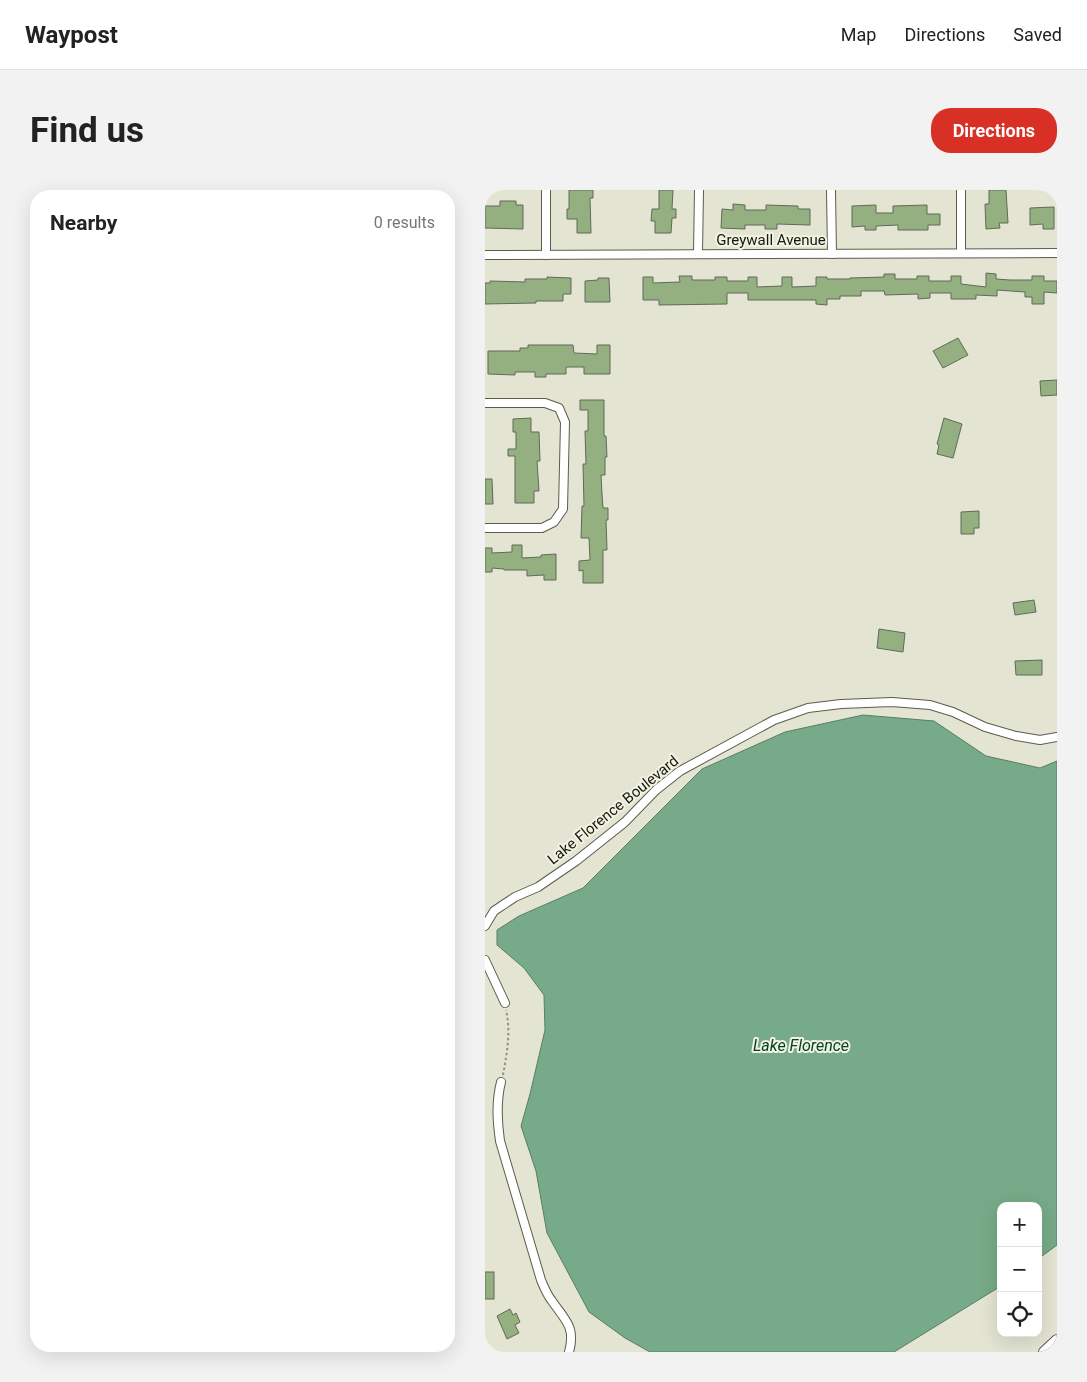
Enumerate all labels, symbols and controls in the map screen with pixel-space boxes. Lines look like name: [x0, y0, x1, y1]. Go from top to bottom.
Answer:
text: Waypost: [25, 21, 118, 49]
text: Map: [841, 24, 876, 45]
text: Directions: [904, 24, 985, 45]
text: Saved: [1013, 24, 1062, 45]
button: Directions: [931, 108, 1057, 153]
text: Find us: [30, 110, 144, 151]
text: Nearby: [50, 211, 117, 235]
text: 0 results: [374, 213, 435, 232]
street label: Greywall Avenue: [716, 231, 826, 249]
street label: Lake Florence Boulevard: [544, 752, 682, 868]
water label: Lake Florence: [753, 1036, 849, 1055]
map controls: [997, 1202, 1042, 1337]
button: +: [997, 1202, 1042, 1247]
button: −: [997, 1247, 1042, 1292]
button: locate: [997, 1292, 1042, 1337]

